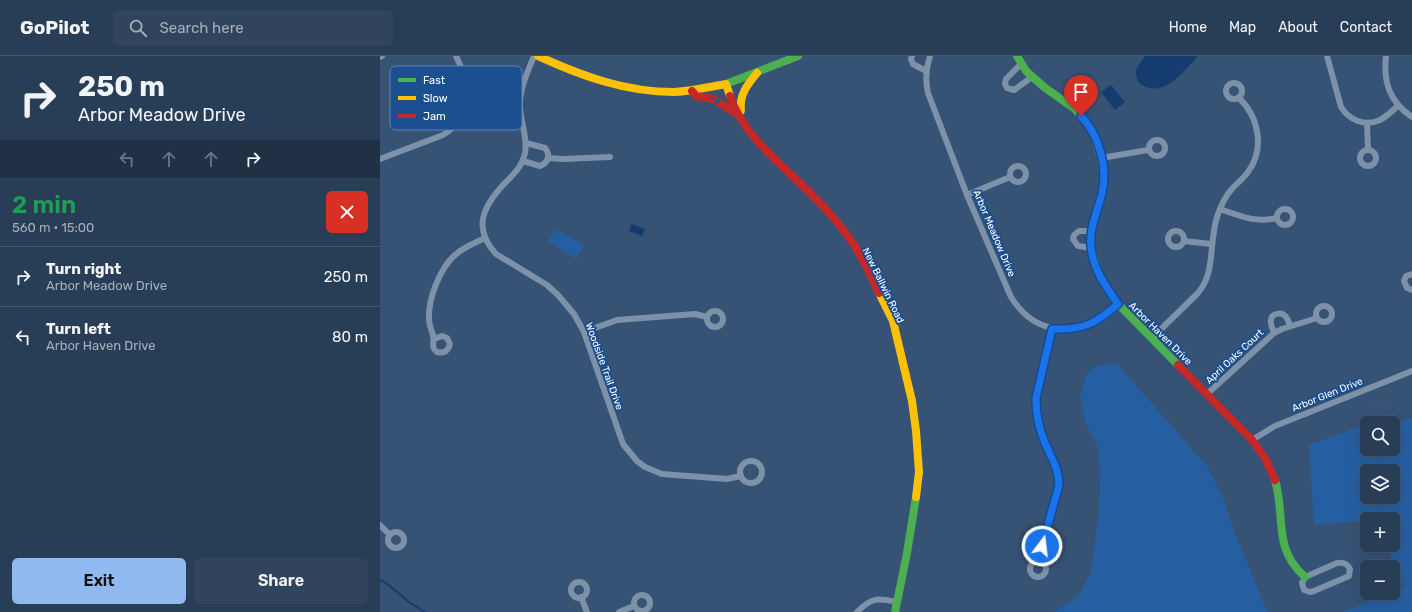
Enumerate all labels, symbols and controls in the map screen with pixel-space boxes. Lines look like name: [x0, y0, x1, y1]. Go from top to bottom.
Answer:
search box: [113, 10, 393, 46]
text: GoPilot: [20, 16, 89, 39]
icon: search: [127, 17, 149, 39]
text: Search here: [159, 19, 244, 37]
text: Home: [1169, 19, 1207, 36]
text: Map: [1229, 19, 1256, 36]
text: About: [1278, 19, 1318, 36]
text: Contact: [1340, 19, 1392, 36]
legend: [390, 66, 522, 130]
text: 250 m: [78, 70, 165, 103]
icon: right: [12, 72, 64, 124]
text: Fast: [423, 74, 446, 87]
pin: [1064, 75, 1098, 116]
icon: arrive: [1070, 81, 1092, 103]
text: Slow: [423, 92, 448, 105]
one-way arrow: [709, 97, 721, 104]
text: Arbor Meadow Drive: [78, 104, 246, 126]
text: Jam: [423, 110, 446, 123]
icon: left: [116, 148, 138, 170]
icon: ahead: [158, 148, 180, 170]
icon: ahead: [200, 148, 222, 170]
icon: right: [242, 148, 264, 170]
street label: Arbor Meadow Drive: [970, 188, 1018, 279]
text: 2 min: [12, 191, 76, 219]
button: close: [326, 191, 368, 233]
text: 560 m · 15:00: [12, 220, 94, 235]
street label: New Ballwin Road: [860, 246, 907, 325]
text: Turn right: [46, 260, 121, 278]
icon: right: [12, 266, 34, 288]
text: 250 m: [324, 268, 368, 286]
text: Arbor Meadow Drive: [46, 278, 167, 293]
street label: Arbor Haven Drive: [1126, 300, 1195, 368]
text: Turn left: [46, 320, 111, 338]
street label: Woodside Trail Drive: [583, 321, 626, 412]
icon: left: [12, 326, 34, 348]
street label: April Oaks Court: [1203, 327, 1266, 387]
text: 80 m: [332, 328, 368, 346]
text: Arbor Haven Drive: [46, 338, 156, 353]
street label: Arbor Glen Drive: [1290, 375, 1365, 415]
map controls: [1360, 416, 1400, 600]
button: search: [1360, 416, 1400, 456]
button: layers: [1360, 464, 1400, 504]
button: +: [1360, 512, 1400, 552]
position arrow: [1021, 525, 1063, 567]
button: Exit: [12, 558, 186, 604]
button: Share: [194, 558, 368, 604]
button: −: [1360, 560, 1400, 600]

